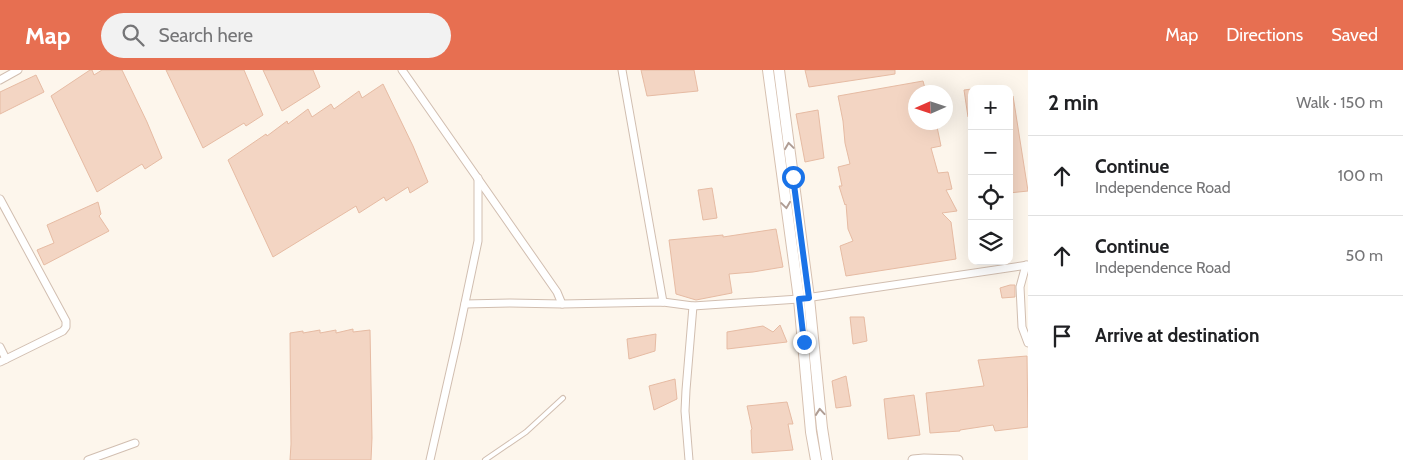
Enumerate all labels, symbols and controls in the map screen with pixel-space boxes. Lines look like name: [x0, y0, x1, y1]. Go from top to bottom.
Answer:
search box: [101, 13, 451, 58]
text: Map: [25, 21, 71, 50]
icon: search: [119, 21, 147, 49]
text: Search here: [159, 24, 253, 47]
text: Map: [1165, 24, 1198, 46]
text: Directions: [1226, 24, 1303, 46]
text: Saved: [1331, 24, 1378, 46]
north arrow: [908, 85, 953, 130]
map controls: [968, 85, 1013, 265]
button: +: [968, 85, 1013, 130]
text: 2 min: [1048, 90, 1099, 115]
text: Walk · 150 m: [1296, 93, 1383, 112]
button: −: [968, 130, 1013, 175]
one-way arrow: [784, 142, 795, 150]
text: Continue: [1095, 155, 1169, 178]
icon: ahead: [1048, 162, 1076, 190]
route start: [782, 166, 805, 189]
text: 100 m: [1338, 166, 1383, 185]
button: locate: [968, 175, 1013, 220]
text: Independence Road: [1095, 178, 1231, 197]
one-way arrow: [781, 201, 791, 209]
button: layers: [968, 220, 1013, 265]
text: Continue: [1095, 235, 1169, 258]
icon: ahead: [1048, 242, 1076, 270]
text: 50 m: [1346, 246, 1383, 265]
text: Independence Road: [1095, 258, 1231, 277]
icon: arrive: [1048, 322, 1076, 350]
text: Arrive at destination: [1095, 324, 1259, 347]
route end: [793, 331, 816, 354]
one-way arrow: [815, 407, 826, 415]

